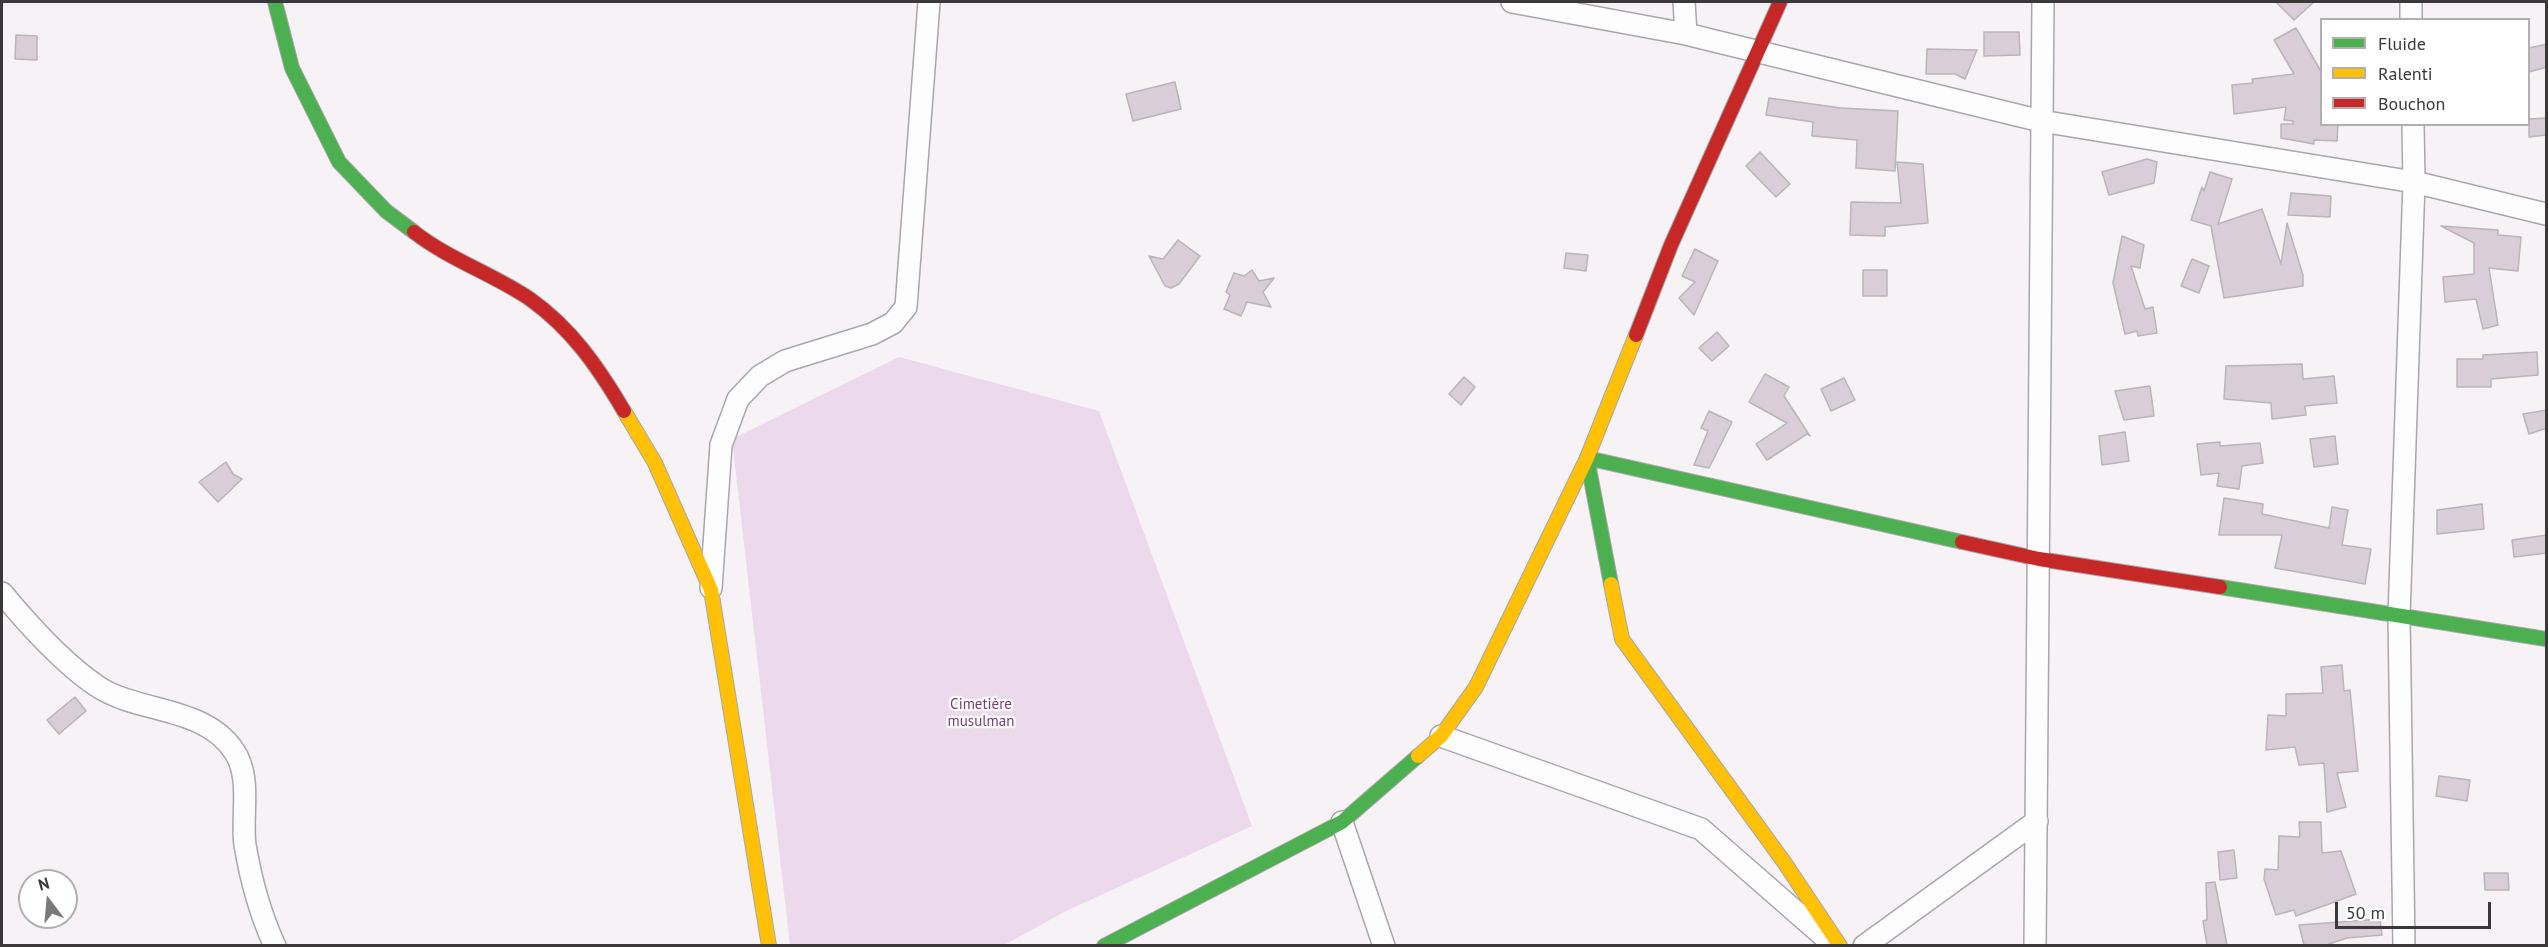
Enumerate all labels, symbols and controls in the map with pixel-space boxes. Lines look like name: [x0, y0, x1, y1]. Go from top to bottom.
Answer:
legend: [2320, 18, 2530, 126]
text: Fluide: [2378, 32, 2426, 55]
text: Ralenti: [2378, 62, 2433, 85]
text: Bouchon: [2378, 92, 2445, 115]
park label: Cimetière musulman: [948, 696, 1014, 731]
north arrow: [18, 869, 78, 929]
text: N: [36, 873, 51, 895]
scale bar: [2338, 890, 2494, 928]
text: 50 m: [2346, 901, 2385, 924]

